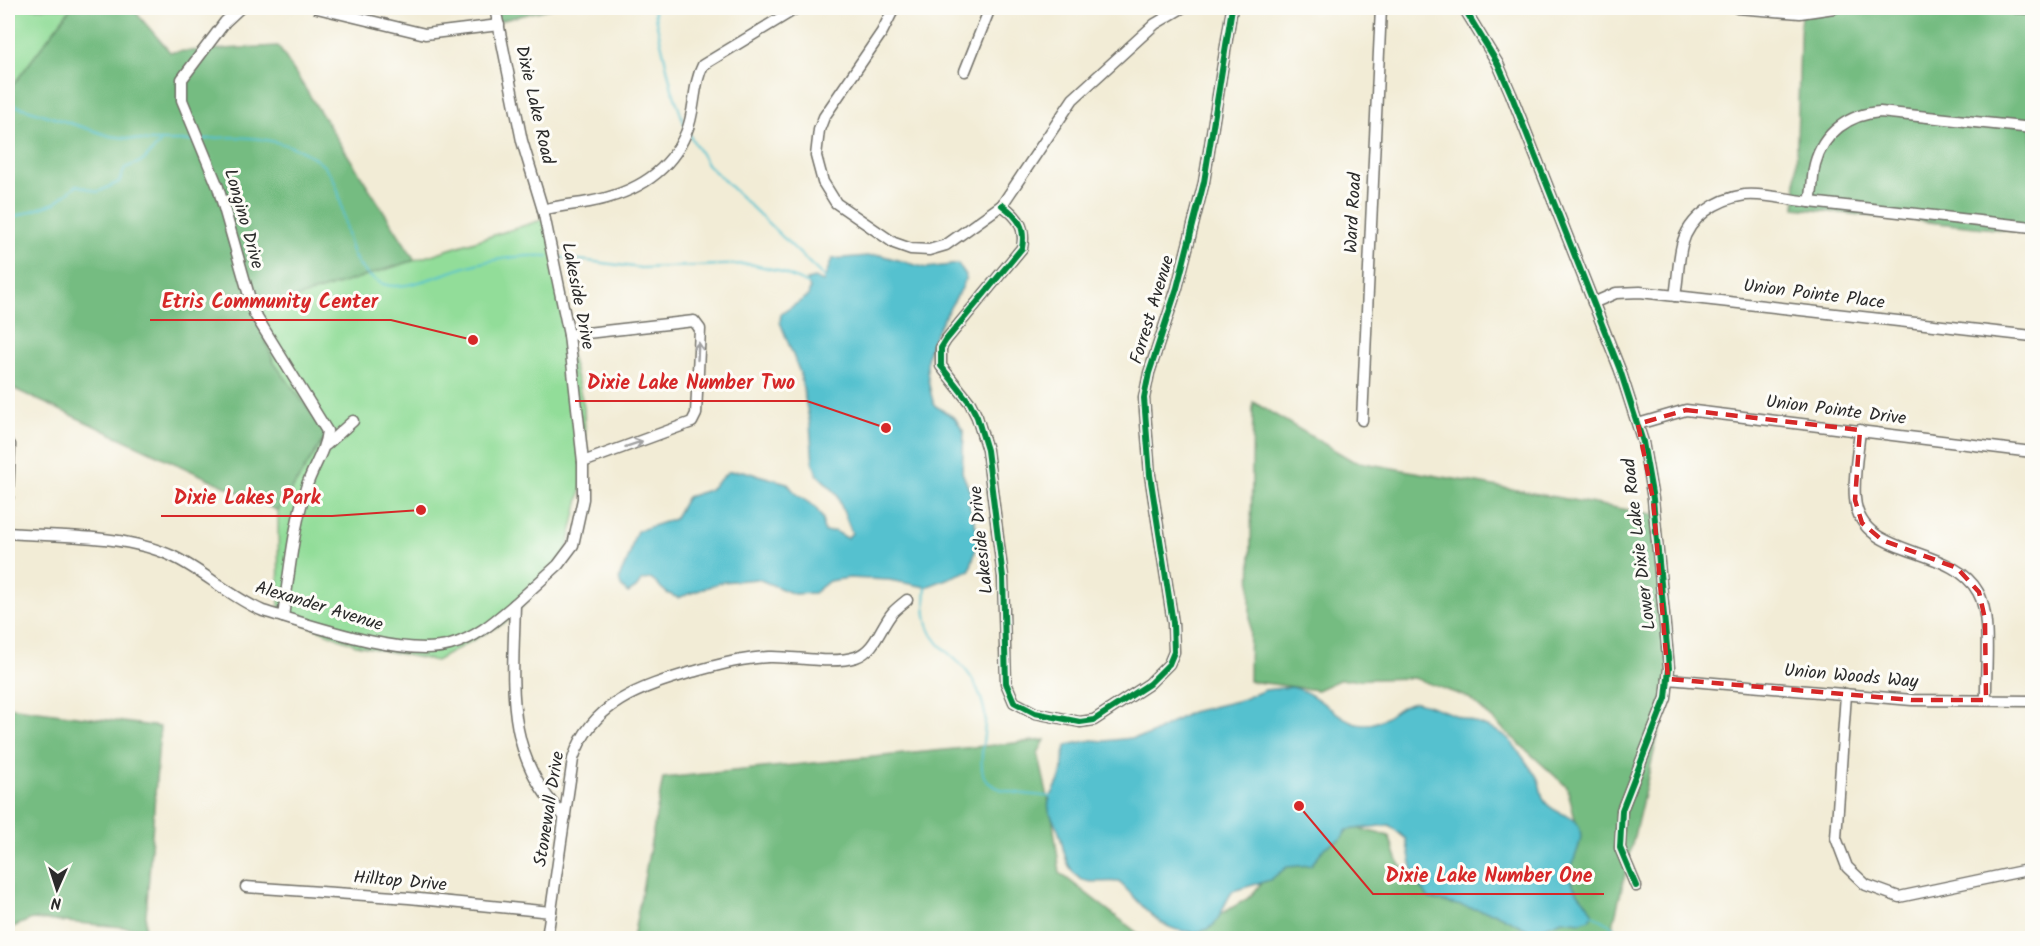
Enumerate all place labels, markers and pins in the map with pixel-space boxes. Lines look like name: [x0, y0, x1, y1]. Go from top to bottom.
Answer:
callout: Etris Community Center: [150, 282, 391, 320]
callout: Dixie Lake Number Two: [575, 363, 807, 401]
callout: Dixie Lakes Park: [161, 478, 332, 516]
callout: Dixie Lake Number One: [1373, 856, 1604, 894]

